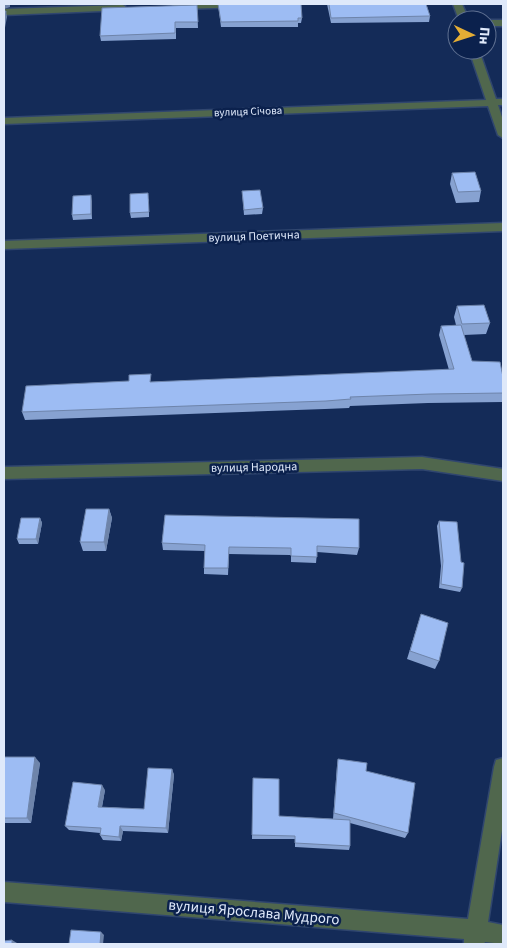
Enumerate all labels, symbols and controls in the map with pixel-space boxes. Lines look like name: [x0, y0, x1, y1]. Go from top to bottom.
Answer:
north arrow: [447, 10, 497, 60]
text: Пн: [473, 26, 495, 45]
street label: вулиця Січова: [214, 103, 282, 120]
street label: вулиця Поетична: [208, 226, 300, 247]
street label: вулиця Народна: [211, 458, 297, 477]
street label: вулиця Ярослава Мудрого: [167, 895, 341, 930]

